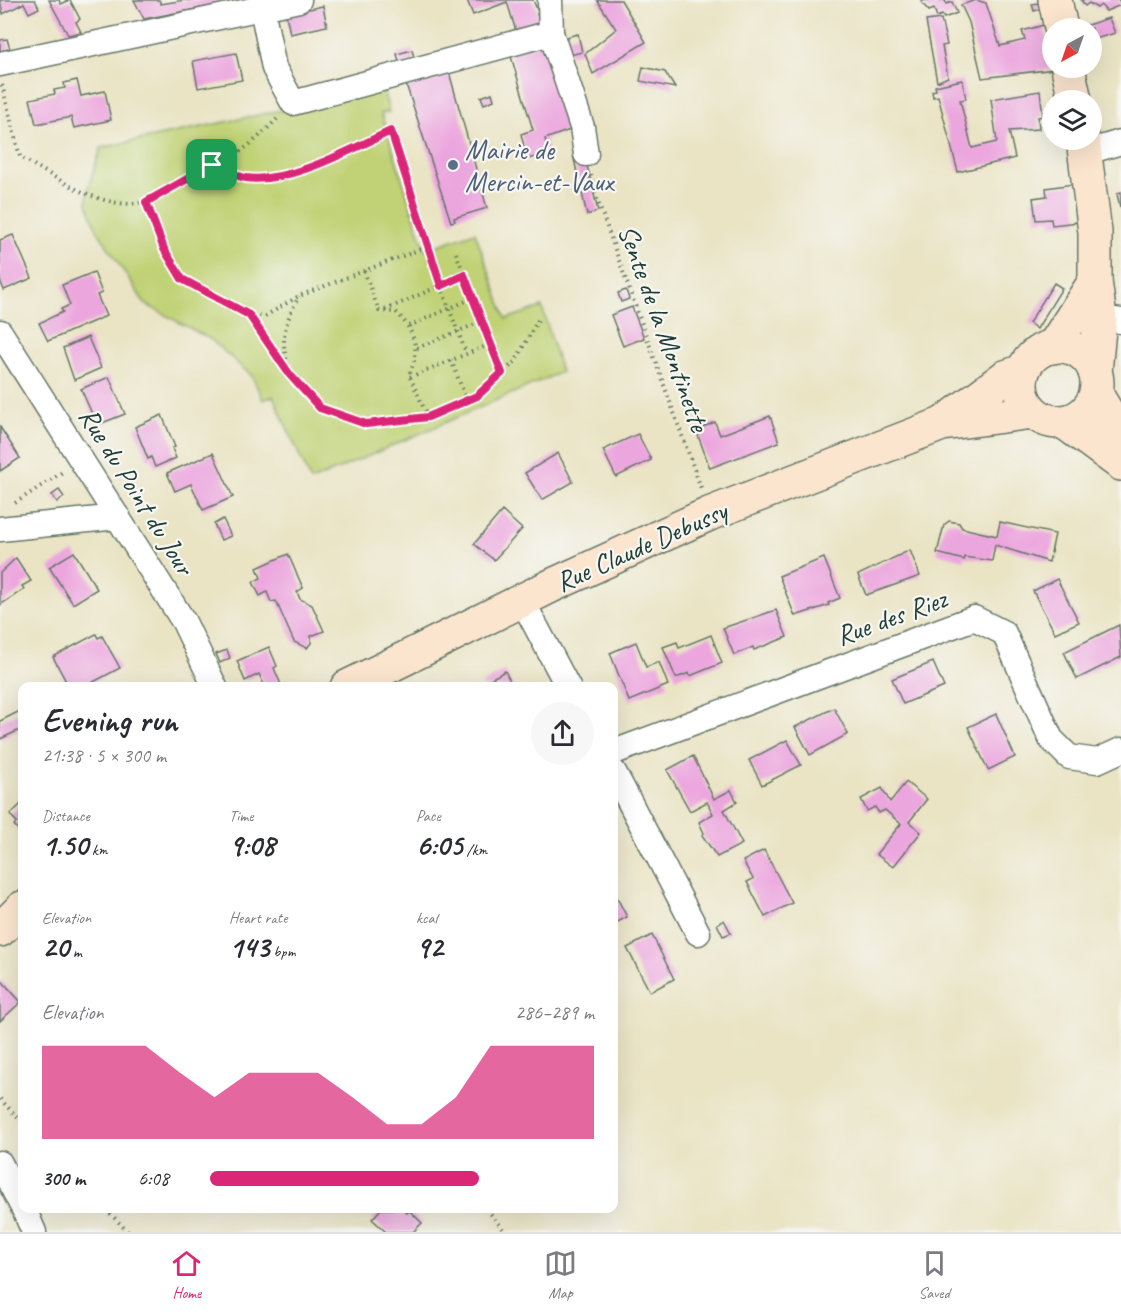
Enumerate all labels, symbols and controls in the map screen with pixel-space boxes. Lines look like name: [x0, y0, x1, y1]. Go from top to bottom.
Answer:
north arrow: [1042, 18, 1102, 78]
map controls: [1042, 18, 1102, 150]
button: layers: [1042, 90, 1102, 150]
place label: Mairie de Mercin-et-Vaux: [465, 132, 616, 199]
pin: [186, 139, 237, 190]
icon: arrive: [195, 148, 228, 181]
marker: Mairie de Mercin-et-Vaux: [446, 158, 460, 172]
street label: Sente de la Montinette: [610, 220, 718, 438]
street label: Rue du Point du Jour: [71, 401, 204, 583]
street label: Rue Claude Debussy: [550, 492, 734, 599]
street label: Rue des Riez: [831, 580, 953, 653]
text: Evening run: [42, 699, 177, 741]
button: share: [531, 702, 594, 765]
text: 21:38 · 5 × 300 m: [42, 743, 166, 768]
text: Distance: [42, 806, 90, 826]
text: Time: [229, 806, 253, 826]
text: Pace: [416, 806, 441, 826]
text: 1.50: [42, 826, 88, 864]
text: 9:08: [229, 826, 275, 864]
text: 6:05: [416, 826, 463, 864]
text: km: [88, 840, 107, 860]
text: /km: [463, 840, 487, 860]
text: Elevation: [42, 908, 91, 928]
text: Heart rate: [229, 908, 287, 928]
text: kcal: [416, 908, 437, 928]
text: 20: [42, 928, 69, 966]
text: 143: [229, 928, 270, 966]
text: 92: [416, 928, 443, 966]
text: m: [69, 942, 82, 962]
text: bpm: [270, 942, 295, 962]
text: Elevation: [42, 1000, 104, 1025]
text: 286–289 m: [515, 1000, 594, 1025]
text: 300 m: [42, 1166, 85, 1191]
text: 6:08: [138, 1166, 169, 1191]
tab: Home: [170, 1247, 203, 1303]
tab: Map: [544, 1247, 577, 1303]
tab: Saved: [918, 1247, 951, 1303]

